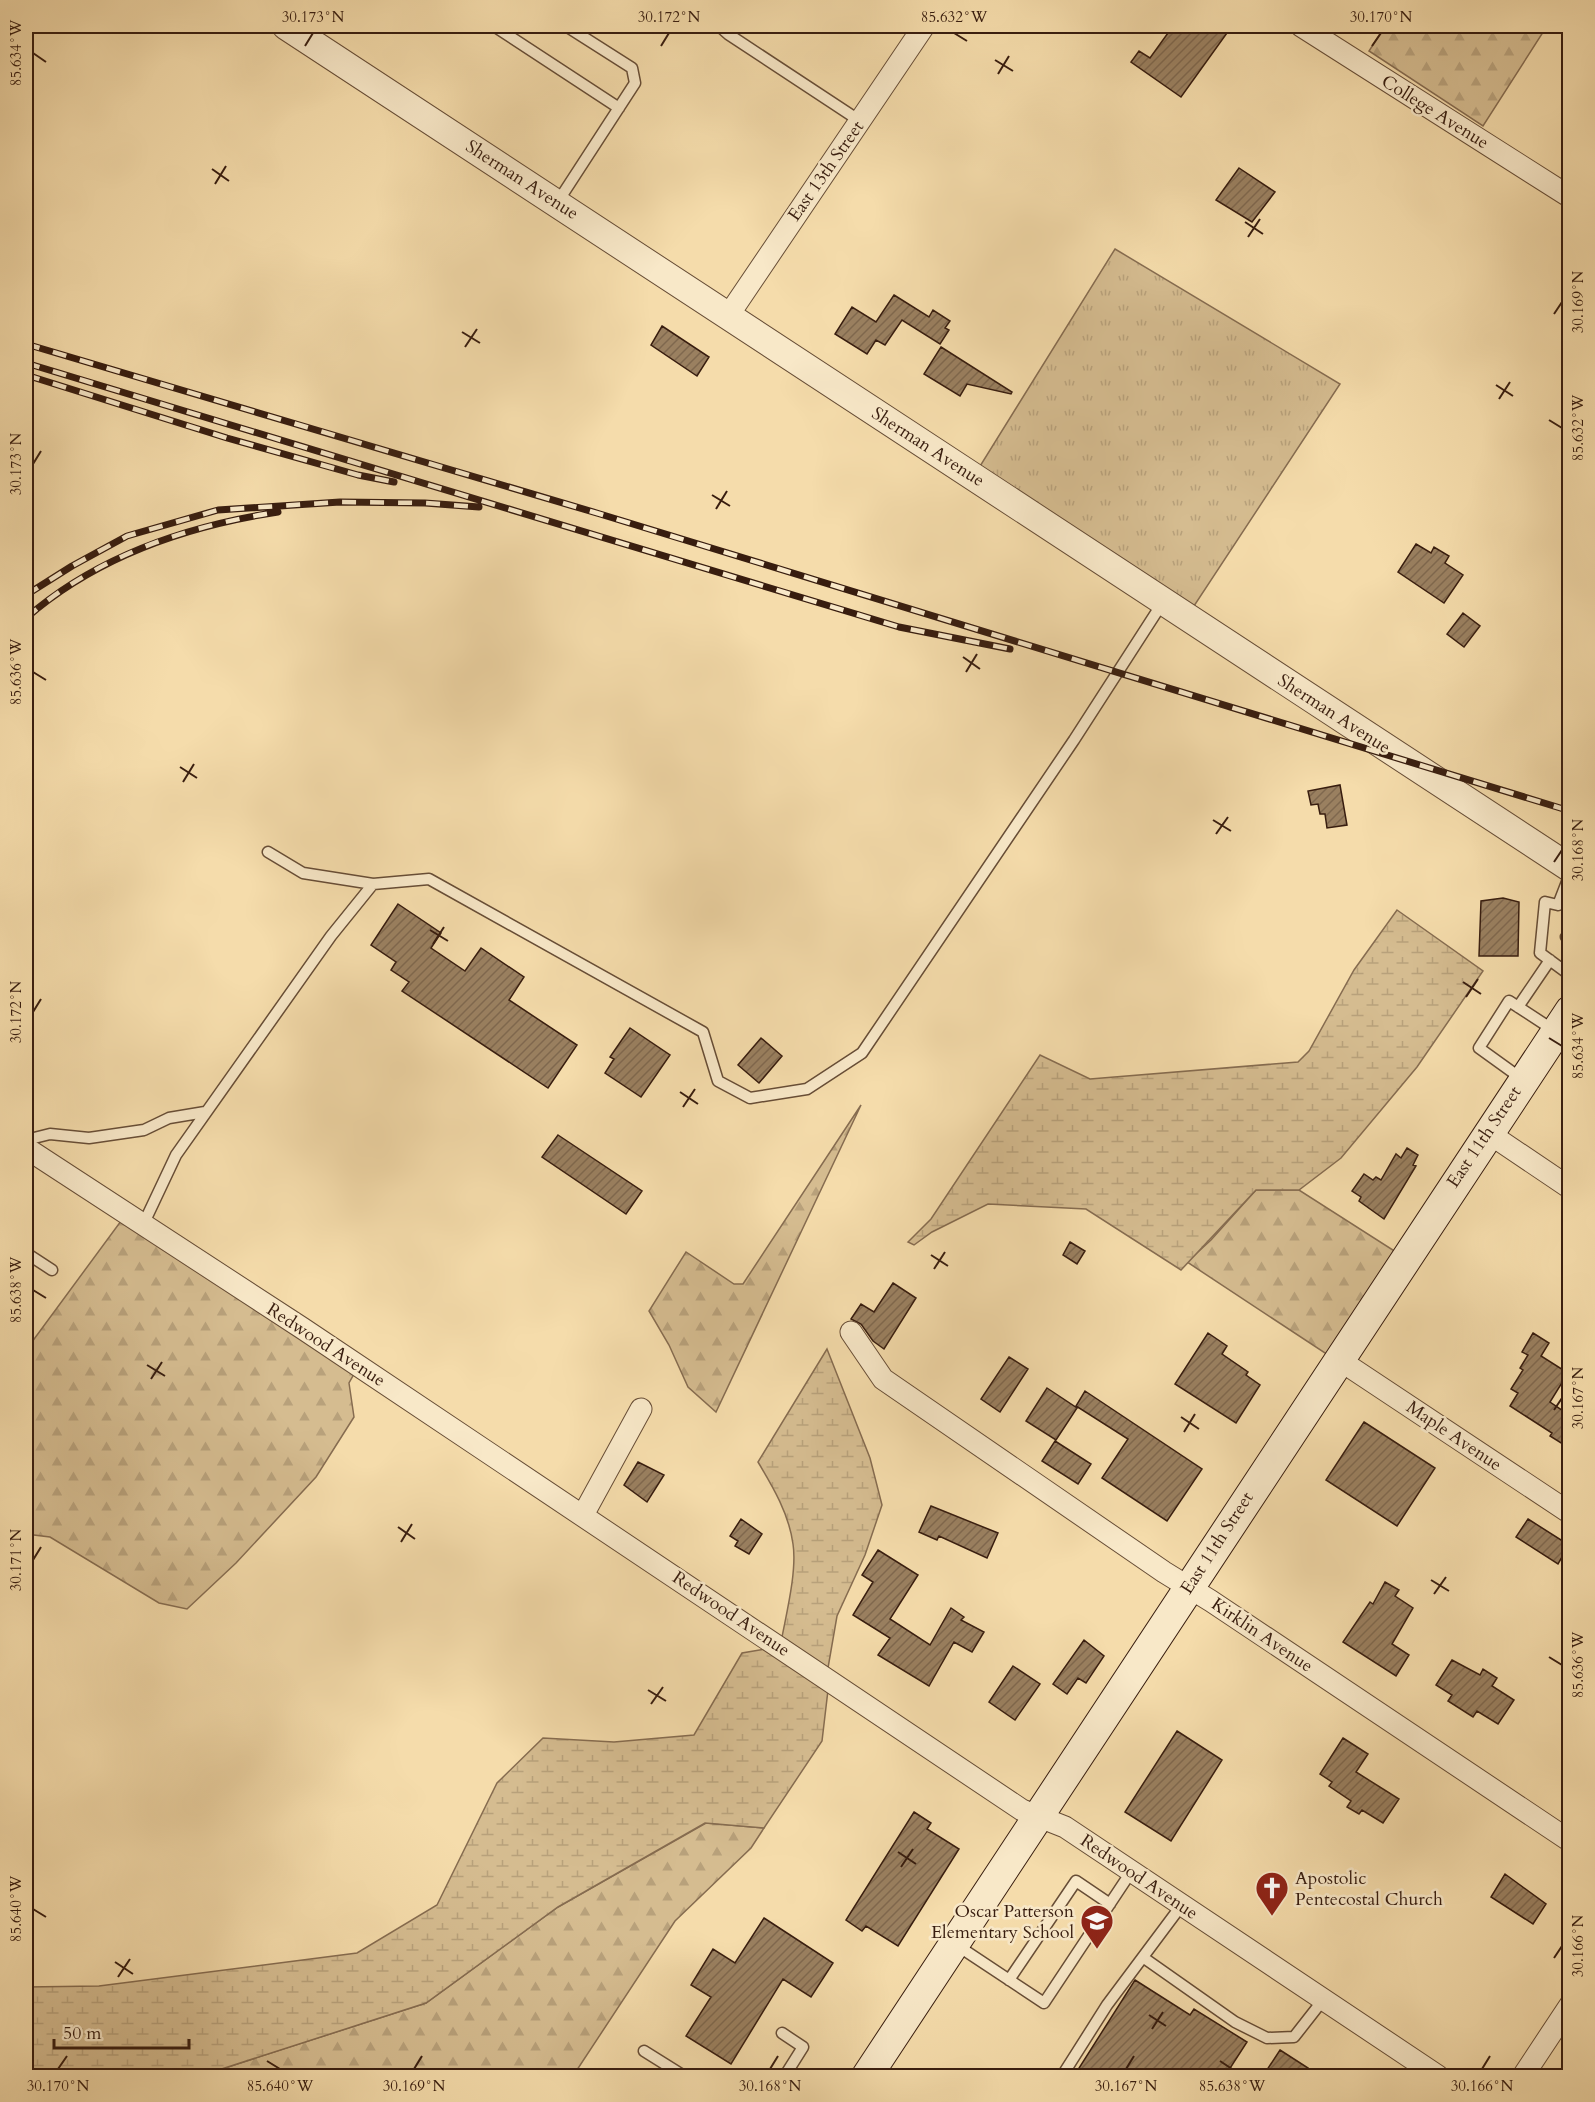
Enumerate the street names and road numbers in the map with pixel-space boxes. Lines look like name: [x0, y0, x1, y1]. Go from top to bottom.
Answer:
street label: College Avenue: [1377, 69, 1493, 155]
street label: East 13th Street: [782, 115, 870, 226]
street label: Sherman Avenue: [461, 134, 583, 226]
street label: Sherman Avenue: [867, 401, 989, 493]
street label: Sherman Avenue: [1273, 668, 1395, 760]
street label: East 11th Street: [1441, 1081, 1527, 1193]
street label: Redwood Avenue: [262, 1297, 390, 1393]
street label: Maple Avenue: [1401, 1395, 1507, 1477]
street label: East 11th Street: [1174, 1487, 1260, 1599]
street label: Redwood Avenue: [667, 1565, 795, 1663]
street label: Kirklin Avenue: [1206, 1592, 1318, 1678]
street label: Redwood Avenue: [1075, 1828, 1203, 1926]

